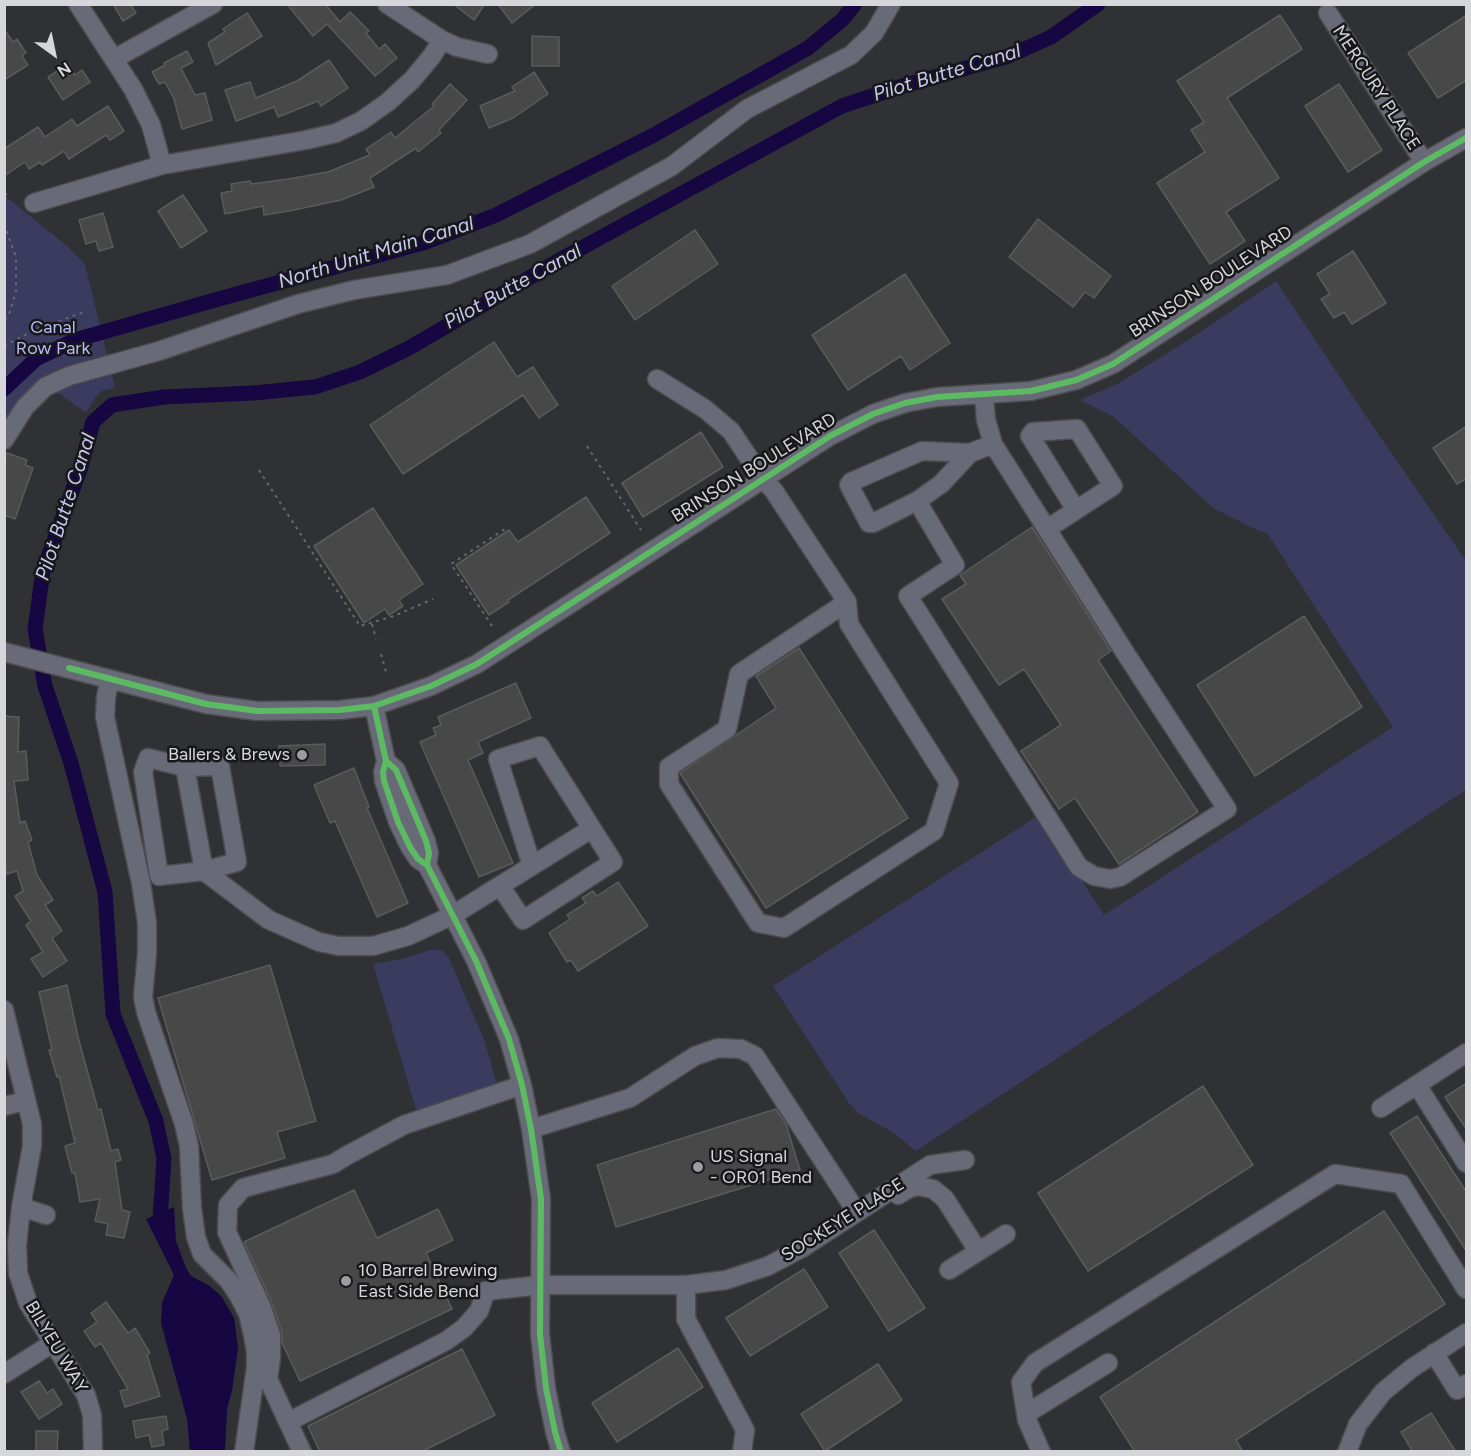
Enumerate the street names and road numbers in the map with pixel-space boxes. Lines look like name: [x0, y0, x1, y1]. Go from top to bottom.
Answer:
street label: MERCURY PLACE: [1328, 21, 1424, 155]
street label: BRINSON BOULEVARD: [1126, 221, 1296, 343]
street label: BRINSON BOULEVARD: [668, 409, 840, 527]
street label: SOCKEYE PLACE: [778, 1174, 908, 1266]
street label: BILYEU WAY: [20, 1297, 92, 1397]

